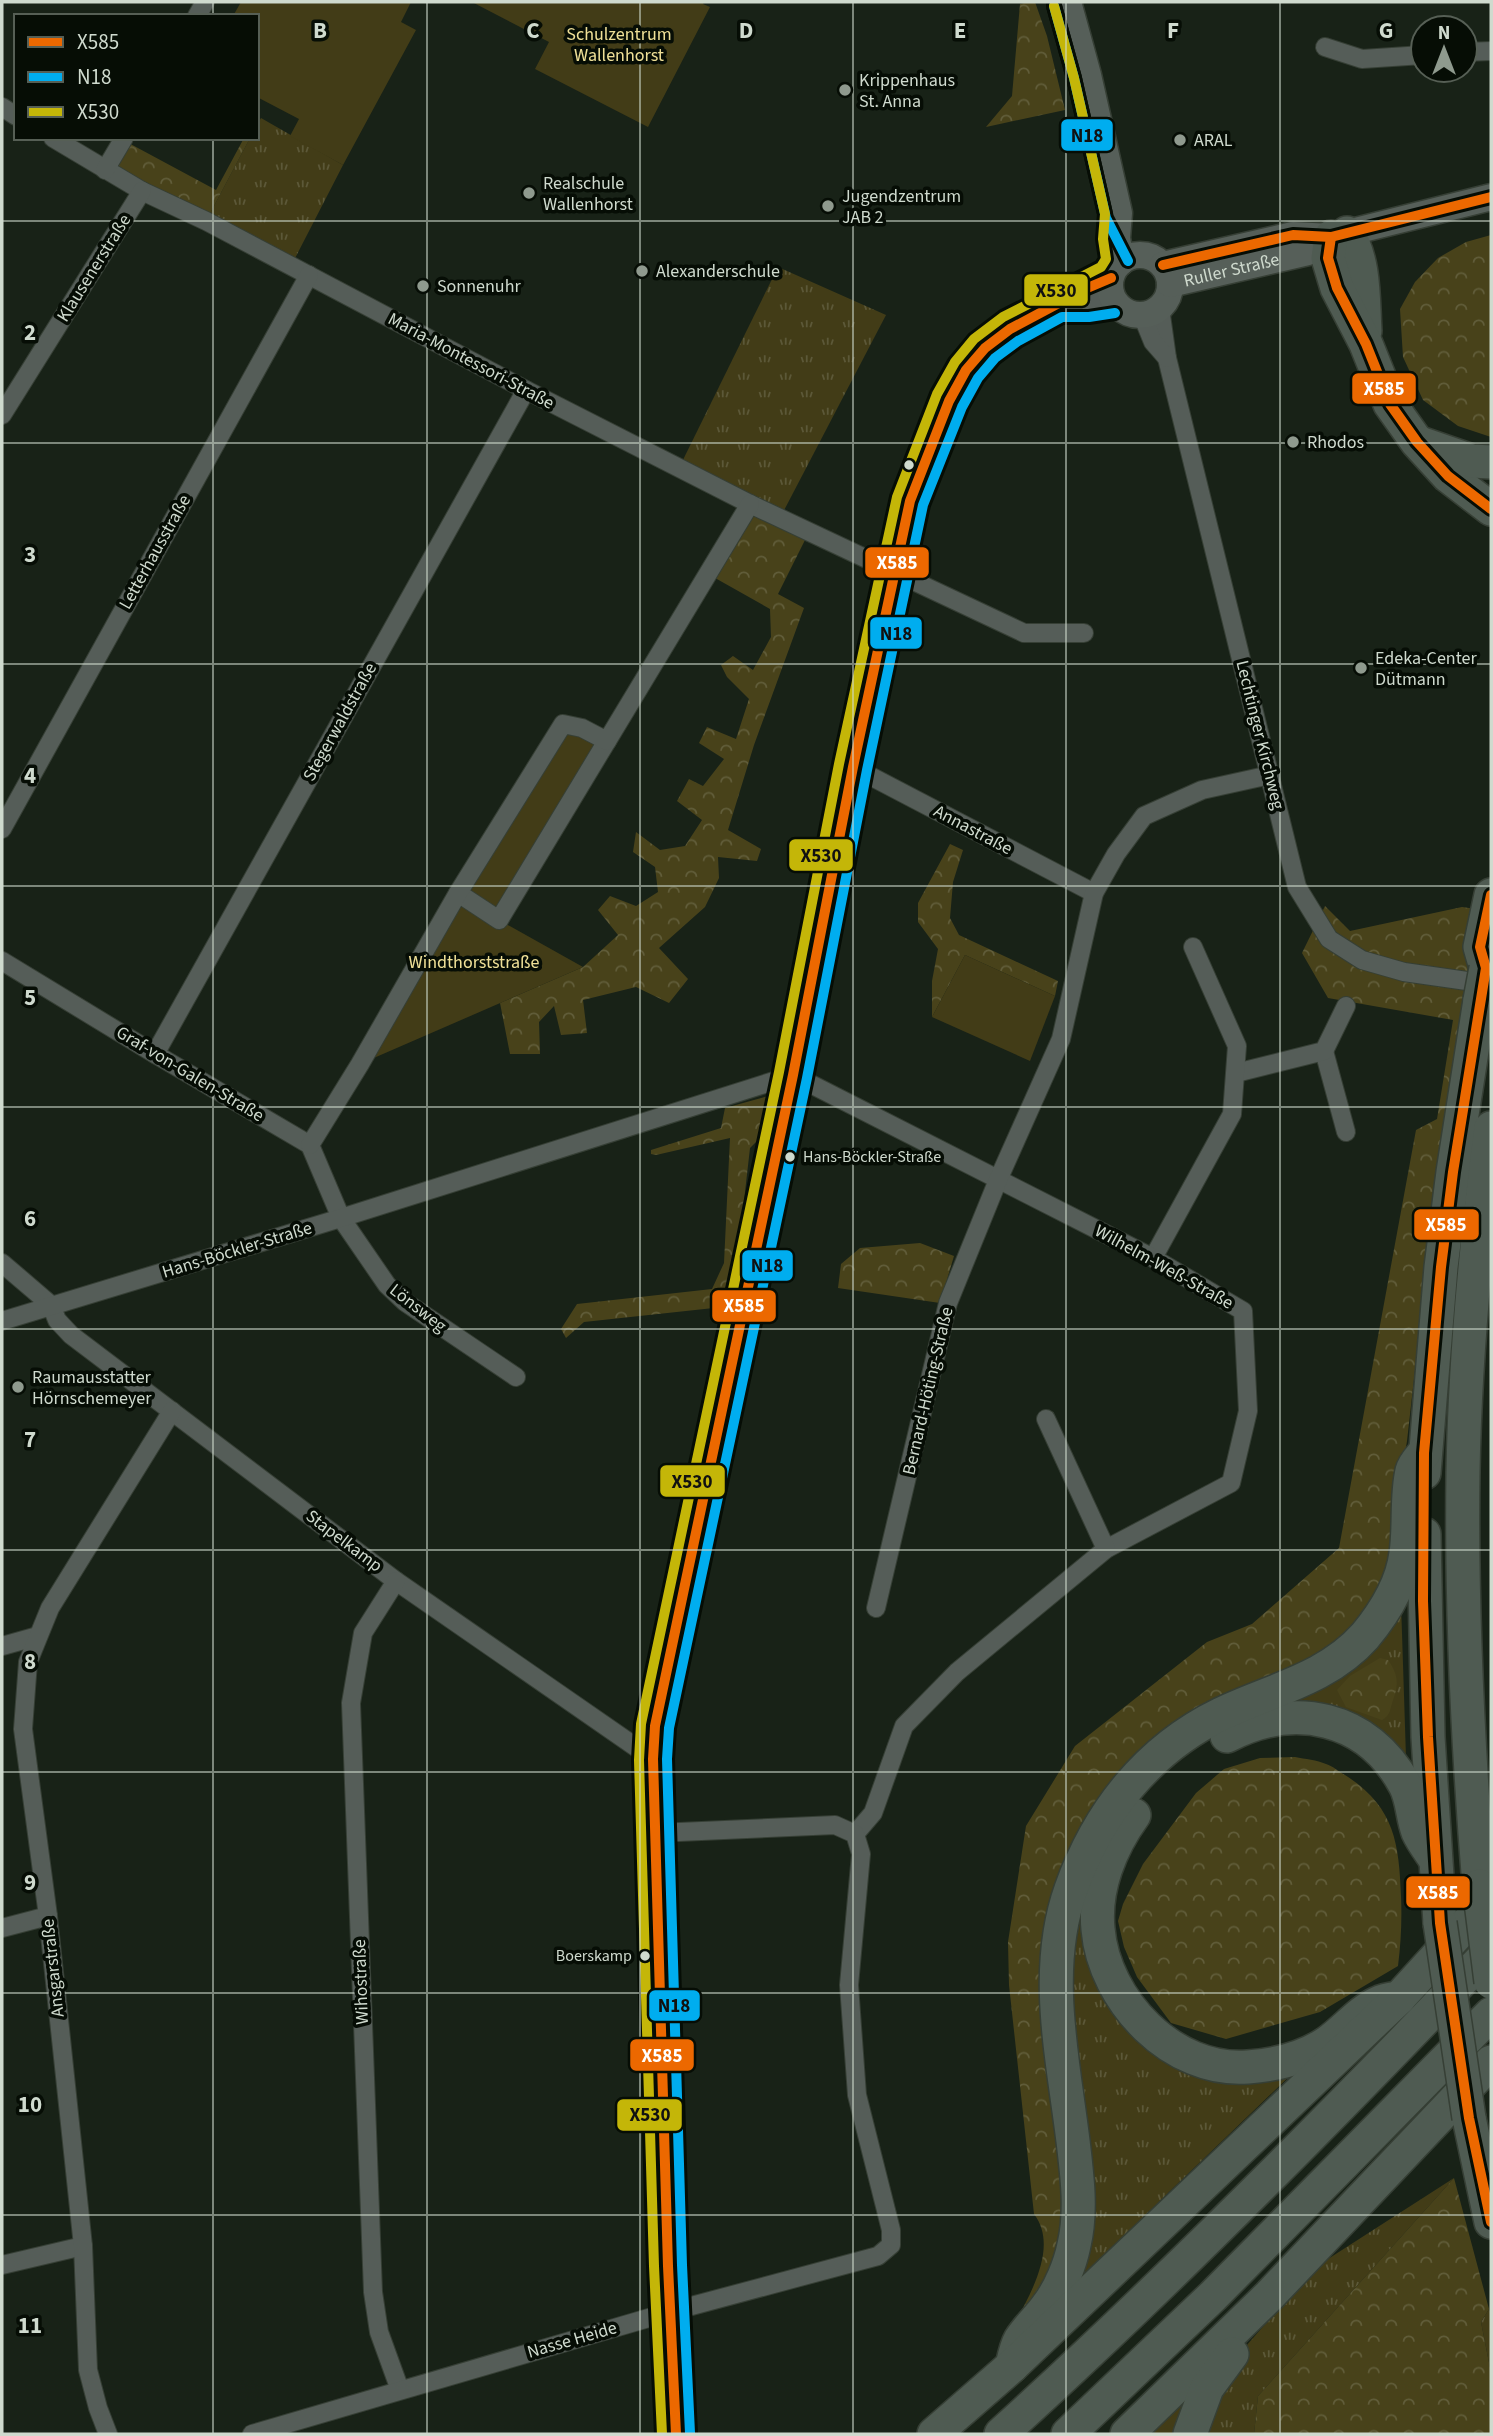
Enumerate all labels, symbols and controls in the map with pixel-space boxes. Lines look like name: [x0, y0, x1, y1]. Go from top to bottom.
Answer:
legend: [14, 14, 259, 140]
text: B: [313, 14, 327, 47]
text: C: [526, 14, 540, 47]
text: D: [739, 14, 753, 47]
text: E: [954, 14, 966, 47]
text: F: [1167, 14, 1179, 47]
text: G: [1379, 14, 1393, 47]
north arrow: [1409, 14, 1479, 84]
text: N: [1438, 20, 1450, 47]
park label: Schulzentrum Wallenhorst: [566, 22, 672, 68]
text: X585: [77, 27, 119, 57]
text: N18: [77, 62, 111, 92]
place label: Krippenhaus St. Anna: [859, 68, 955, 114]
marker: Krippenhaus St. Anna: [837, 82, 853, 98]
text: X530: [77, 97, 119, 127]
line badge: N18: [1060, 118, 1114, 152]
text: N18: [1071, 123, 1103, 150]
place label: ARAL: [1194, 128, 1233, 153]
marker: ARAL: [1172, 132, 1188, 148]
place label: Realschule Wallenhorst: [543, 171, 633, 217]
place label: Jugendzentrum JAB 2: [842, 184, 961, 230]
marker: Realschule Wallenhorst: [521, 185, 537, 201]
marker: Jugendzentrum JAB 2: [820, 198, 836, 214]
street label: Klausenerstraße: [51, 209, 137, 327]
street label: Ruller Straße: [1181, 247, 1282, 293]
place label: Alexanderschule: [656, 259, 780, 284]
marker: Alexanderschule: [634, 263, 650, 279]
line badge: X530: [1023, 273, 1089, 307]
place label: Sonnenuhr: [437, 274, 521, 299]
marker: Sonnenuhr: [415, 278, 431, 294]
text: X530: [1036, 278, 1076, 305]
street label: Maria-Montessori-Straße: [383, 306, 559, 416]
text: 2: [24, 316, 36, 349]
line badge: X585: [1351, 372, 1417, 405]
text: X585: [1364, 376, 1404, 403]
place label: Rhodos: [1307, 430, 1364, 455]
marker: Rhodos: [1285, 434, 1301, 450]
unlabelled marker: [902, 458, 916, 472]
street label: Letterhausstraße: [113, 490, 197, 614]
text: 3: [24, 538, 36, 571]
line badge: X585: [864, 546, 930, 579]
text: X585: [877, 550, 917, 577]
line badge: N18: [869, 616, 923, 650]
text: N18: [880, 621, 912, 648]
place label: Edeka-Center Dütmann: [1375, 646, 1477, 692]
street label: Stegerwaldstraße: [297, 658, 383, 786]
street label: Lechtinger Kirchweg: [1229, 658, 1291, 812]
marker: Edeka-Center Dütmann: [1353, 660, 1369, 676]
text: 4: [24, 759, 36, 792]
street label: Annastraße: [929, 799, 1017, 861]
line badge: X530: [788, 838, 854, 872]
text: X530: [801, 843, 841, 870]
park label: Windthorststraße: [409, 950, 539, 975]
text: 5: [24, 981, 36, 1014]
street label: Graf-von-Galen-Straße: [111, 1020, 269, 1128]
place label: Hans-Böckler-Straße: [803, 1146, 941, 1168]
marker: Hans-Böckler-Straße: [783, 1150, 797, 1164]
text: 6: [24, 1202, 36, 1235]
line badge: X585: [1413, 1208, 1480, 1241]
text: X585: [1426, 1212, 1466, 1239]
street label: Hans-Böckler-Straße: [159, 1215, 315, 1285]
street label: Wilhelm-Weß-Straße: [1090, 1218, 1238, 1316]
line badge: N18: [741, 1249, 794, 1282]
text: N18: [751, 1253, 783, 1280]
street label: Lönsweg: [384, 1278, 452, 1338]
line badge: X585: [711, 1289, 777, 1323]
text: X585: [724, 1293, 764, 1320]
street label: Bernard-Höting-Straße: [897, 1304, 960, 1477]
place label: Raumausstatter Hörnschemeyer: [32, 1365, 152, 1411]
marker: Raumausstatter Hörnschemeyer: [10, 1379, 26, 1395]
text: 7: [24, 1423, 36, 1456]
line badge: X530: [659, 1464, 726, 1498]
text: X530: [672, 1469, 712, 1496]
street label: Stapelkamp: [300, 1504, 388, 1578]
text: 8: [24, 1645, 36, 1678]
text: 9: [24, 1866, 36, 1899]
line badge: X585: [1405, 1875, 1471, 1909]
text: X585: [1418, 1880, 1458, 1907]
street label: Ansgarstraße: [35, 1918, 71, 2018]
street label: Wihostraße: [347, 1939, 375, 2025]
place label: Boerskamp: [556, 1945, 632, 1967]
marker: Boerskamp: [638, 1949, 652, 1963]
line badge: N18: [648, 1989, 701, 2022]
text: N18: [658, 1993, 690, 2020]
line badge: X585: [629, 2038, 695, 2072]
text: X585: [642, 2043, 682, 2070]
text: 10: [18, 2088, 42, 2121]
line badge: X530: [616, 2098, 683, 2132]
text: X530: [630, 2102, 670, 2129]
text: 11: [18, 2309, 42, 2342]
street label: Nasse Heide: [524, 2315, 620, 2365]

